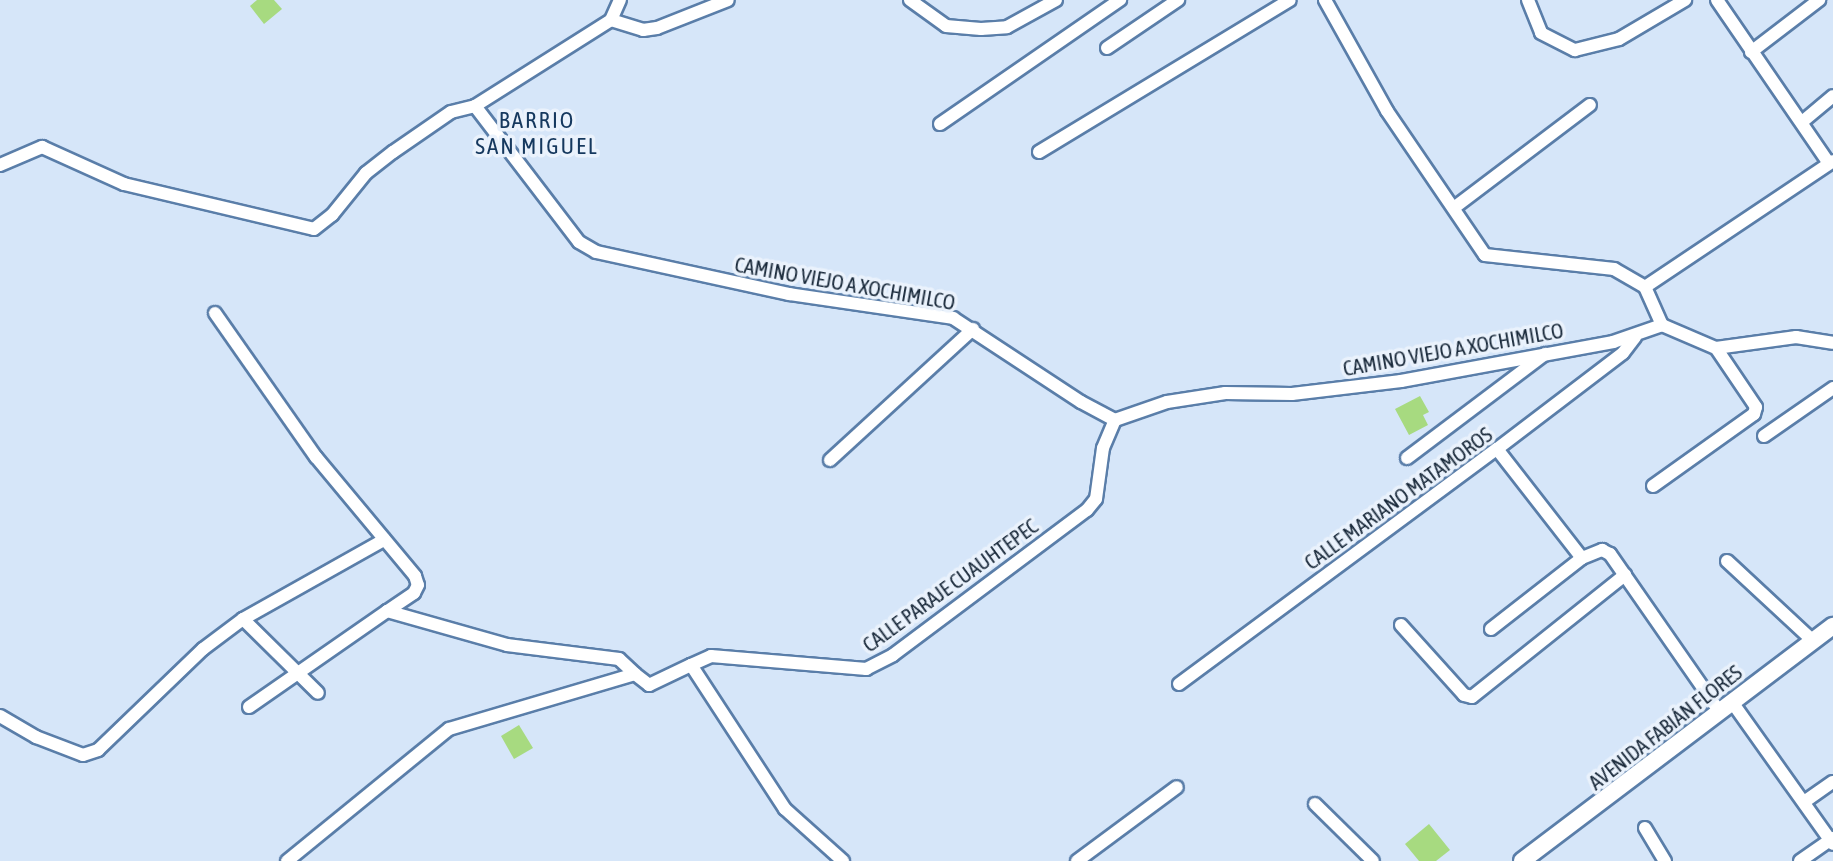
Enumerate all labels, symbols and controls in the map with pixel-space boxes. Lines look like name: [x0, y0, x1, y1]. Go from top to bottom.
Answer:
district label: BARRIO SAN MIGUEL: [477, 106, 597, 160]
street label: CAMINO VIEJO A XOCHIMILCO: [733, 251, 957, 315]
street label: CAMINO VIEJO A XOCHIMILCO: [1341, 317, 1565, 381]
street label: CALLE MARIANO MATAMOROS: [1299, 421, 1497, 575]
street label: CALLE PARAJE CUAUHTEPEC: [857, 513, 1043, 657]
street label: AVENIDA FABIÁN FLORES: [1583, 659, 1747, 795]

